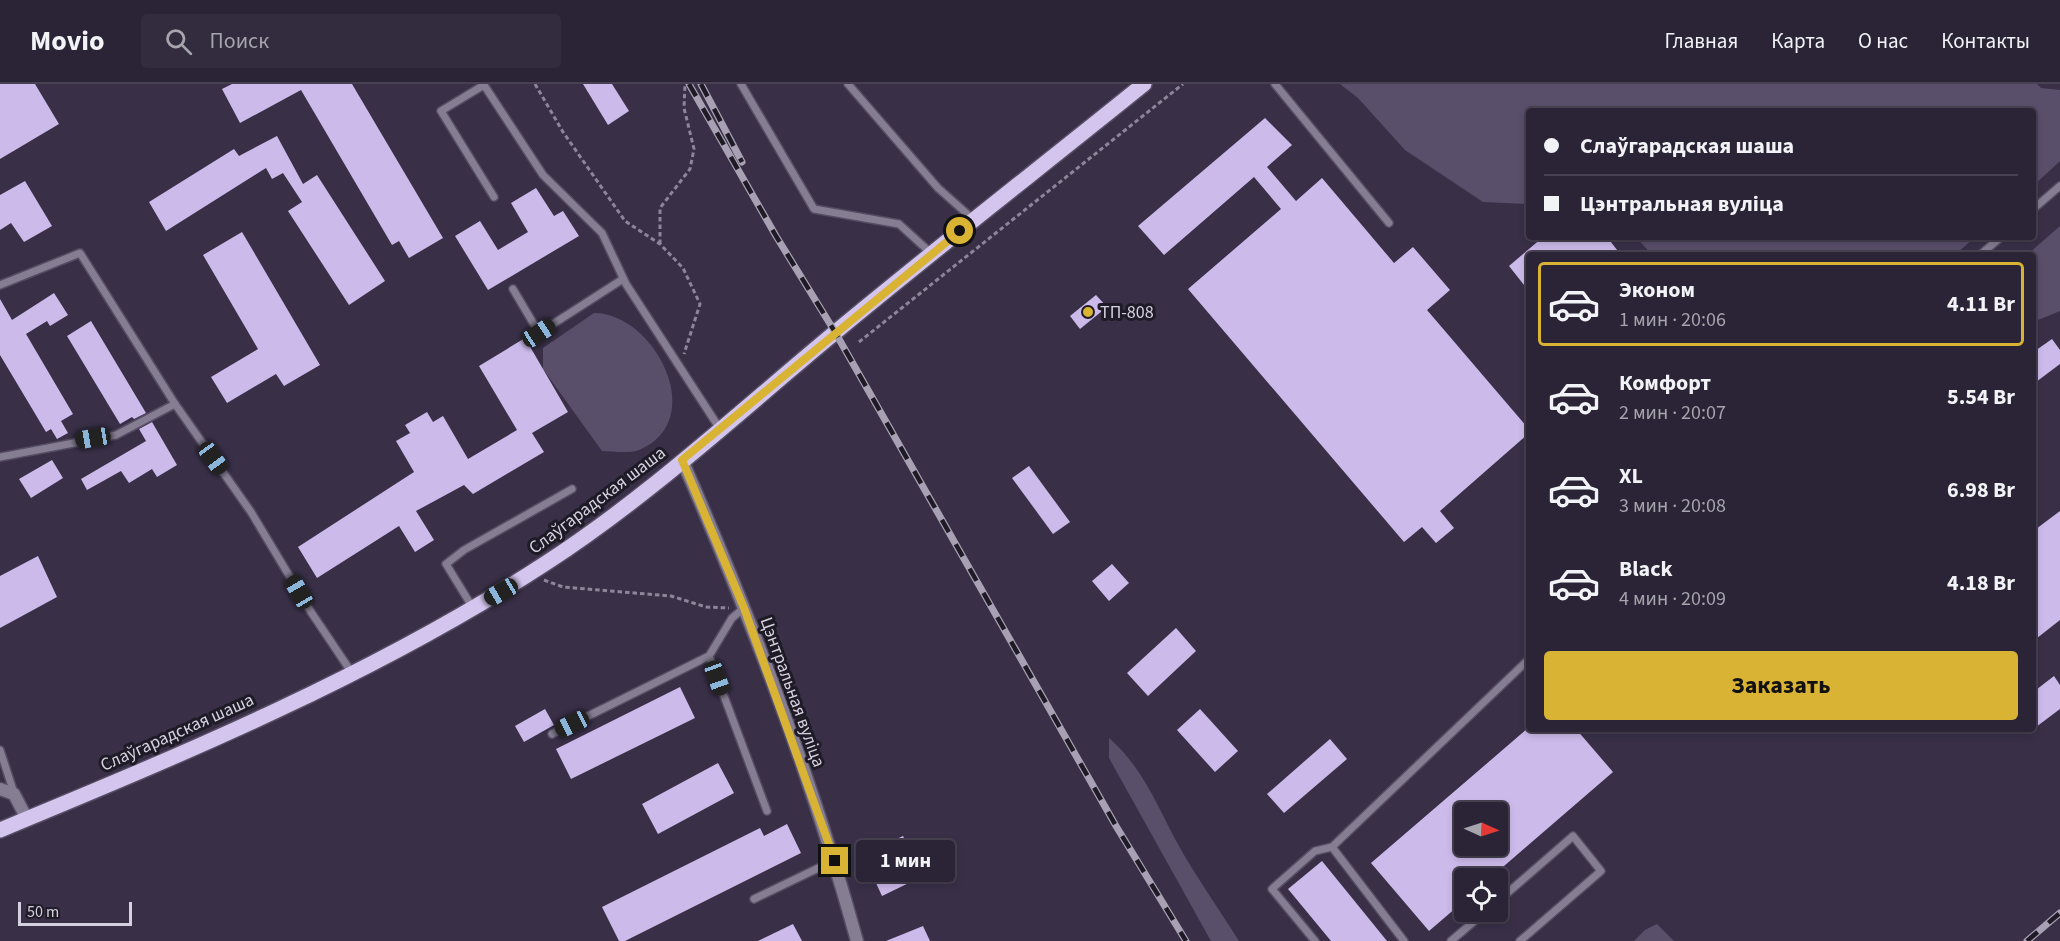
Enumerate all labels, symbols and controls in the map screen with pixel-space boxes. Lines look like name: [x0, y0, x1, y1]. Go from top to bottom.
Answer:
search box: [141, 14, 561, 68]
text: Movio: [30, 21, 105, 61]
icon: search: [162, 25, 195, 58]
text: Поиск: [210, 25, 269, 57]
text: Главная: [1665, 26, 1738, 56]
text: Карта: [1771, 26, 1825, 56]
text: О нас: [1858, 26, 1908, 56]
text: Контакты: [1941, 26, 2030, 56]
text: Слаўгарадская шаша: [1580, 130, 1794, 162]
text: Цэнтральная вуліца: [1580, 188, 1784, 220]
route start: [946, 217, 973, 244]
text: Эконом: [1619, 274, 1695, 306]
icon: car: [1547, 277, 1601, 331]
text: 4.11 Br: [1947, 288, 2015, 320]
place label: ТП-808: [1100, 300, 1154, 325]
marker: ТП-808: [1081, 305, 1095, 319]
text: 1 мин · 20:06: [1619, 306, 1726, 334]
car: [519, 316, 559, 350]
text: Комфорт: [1619, 367, 1711, 399]
icon: car: [1547, 370, 1601, 424]
text: 5.54 Br: [1947, 381, 2015, 413]
text: 2 мин · 20:07: [1619, 399, 1726, 427]
car: [74, 426, 112, 450]
car: [195, 438, 231, 478]
street label: Слаўгарадская шаша: [524, 441, 671, 560]
text: XL: [1619, 460, 1643, 492]
icon: car: [1547, 463, 1601, 517]
text: 6.98 Br: [1947, 474, 2015, 506]
text: 3 мин · 20:08: [1619, 492, 1726, 520]
text: Black: [1619, 553, 1673, 585]
icon: car: [1547, 556, 1601, 610]
text: 4.18 Br: [1947, 567, 2015, 599]
car: [282, 572, 316, 612]
car: [481, 575, 521, 609]
text: 4 мин · 20:09: [1619, 585, 1726, 613]
street label: Цэнтральная вуліца: [754, 614, 831, 771]
button: Заказать: [1544, 651, 2018, 720]
car: [702, 658, 732, 698]
street label: Слаўгарадская шаша: [96, 687, 258, 778]
car: [552, 708, 592, 740]
north arrow: [1454, 802, 1508, 856]
map controls: [1454, 802, 1508, 922]
callout: 1 мин: [856, 840, 955, 882]
route end: [821, 847, 848, 874]
text: 1 мин: [880, 847, 931, 875]
button: locate: [1454, 868, 1508, 922]
scale bar: [18, 899, 132, 926]
text: 50 m: [27, 901, 59, 923]

